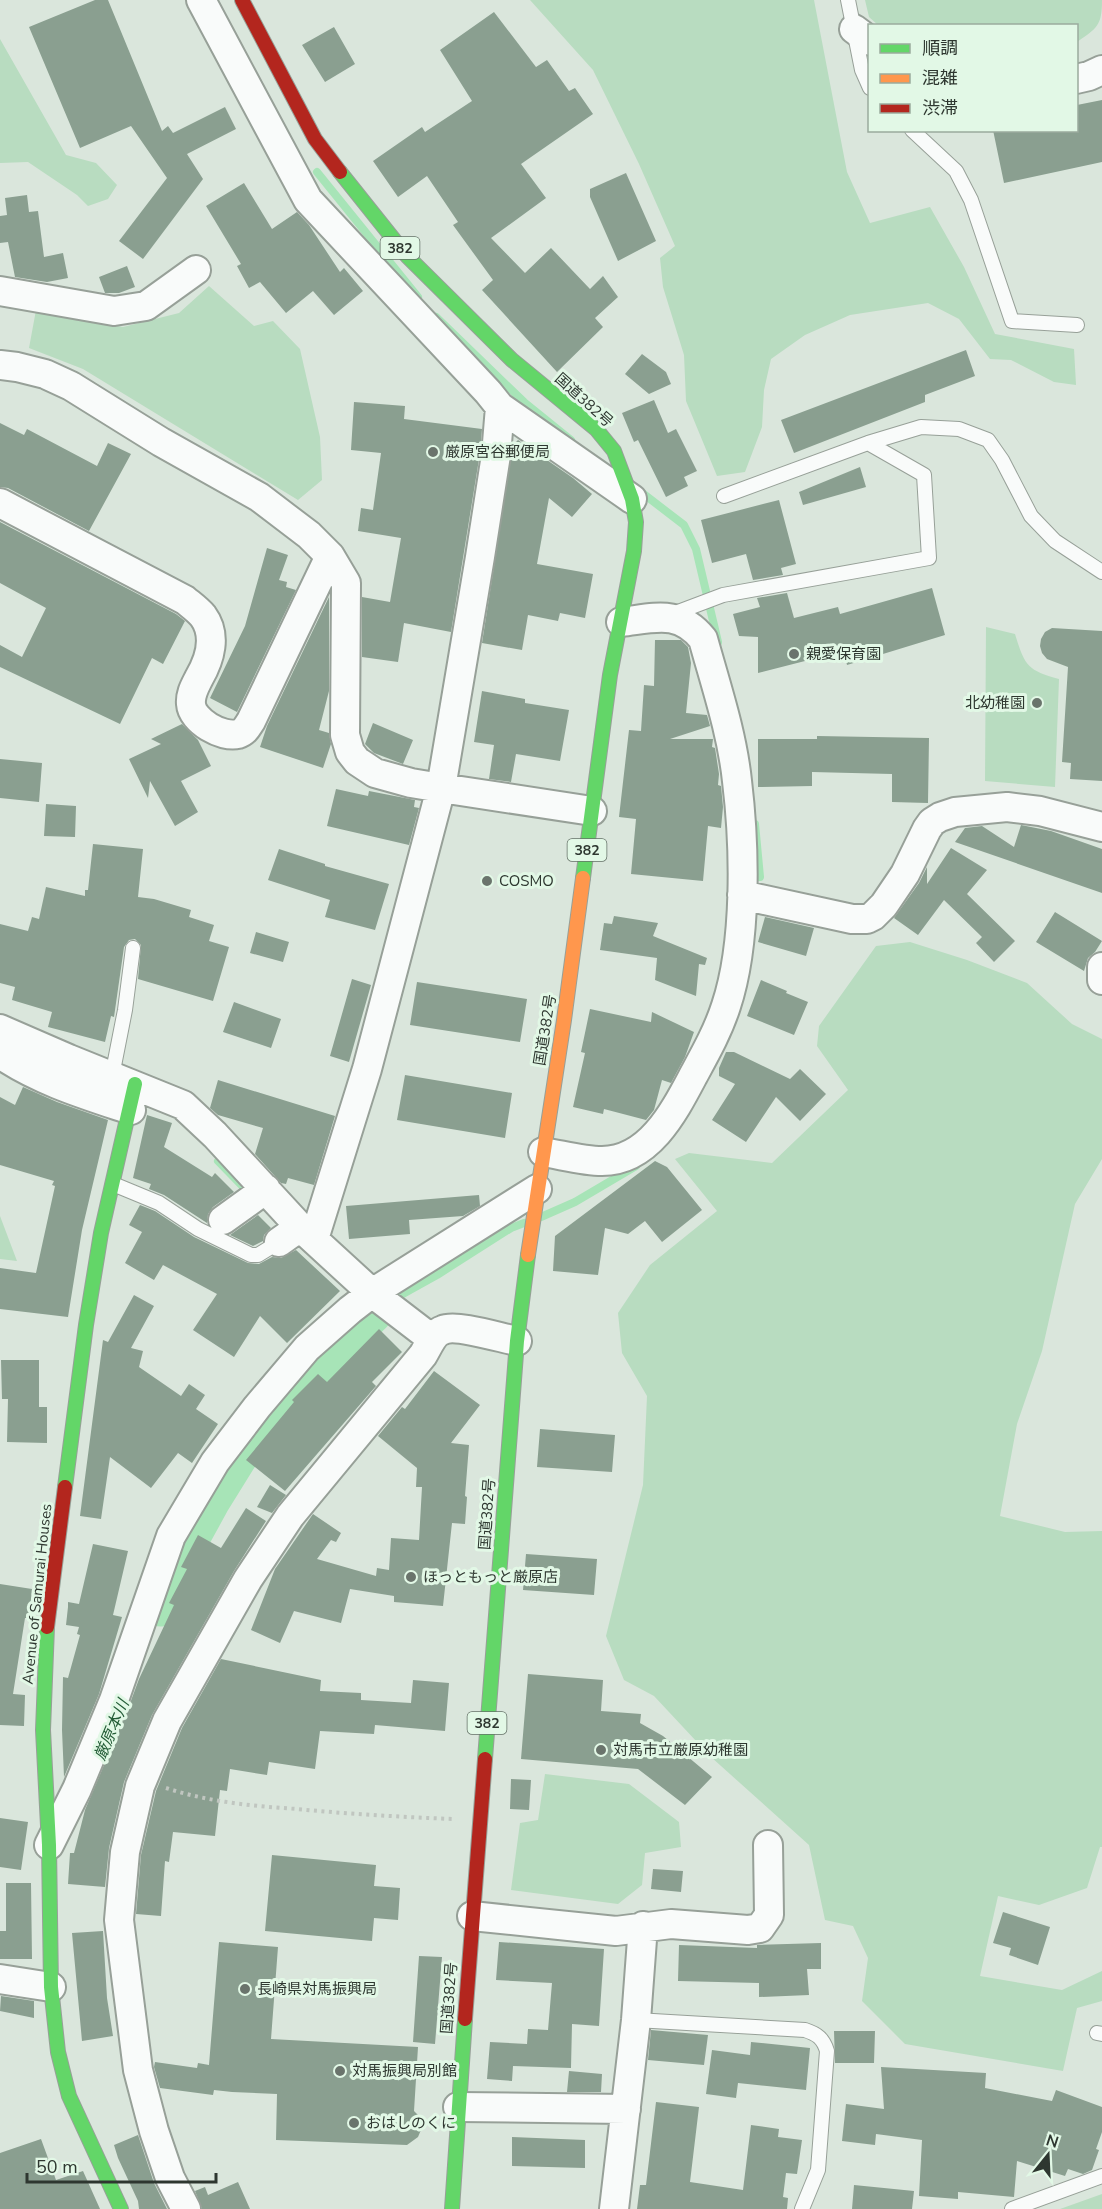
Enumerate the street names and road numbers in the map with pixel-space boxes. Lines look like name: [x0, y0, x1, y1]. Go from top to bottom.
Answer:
road number: 382: [380, 237, 420, 259]
street label: 国道382号: [551, 368, 617, 432]
road number: 382: [568, 839, 606, 861]
street label: 国道382号: [529, 993, 561, 1067]
street label: 国道382号: [475, 1477, 499, 1551]
street label: Avenue of Samurai Houses: [18, 1503, 56, 1685]
road number: 382: [468, 1712, 506, 1734]
street label: 国道382号: [437, 1961, 461, 2035]

